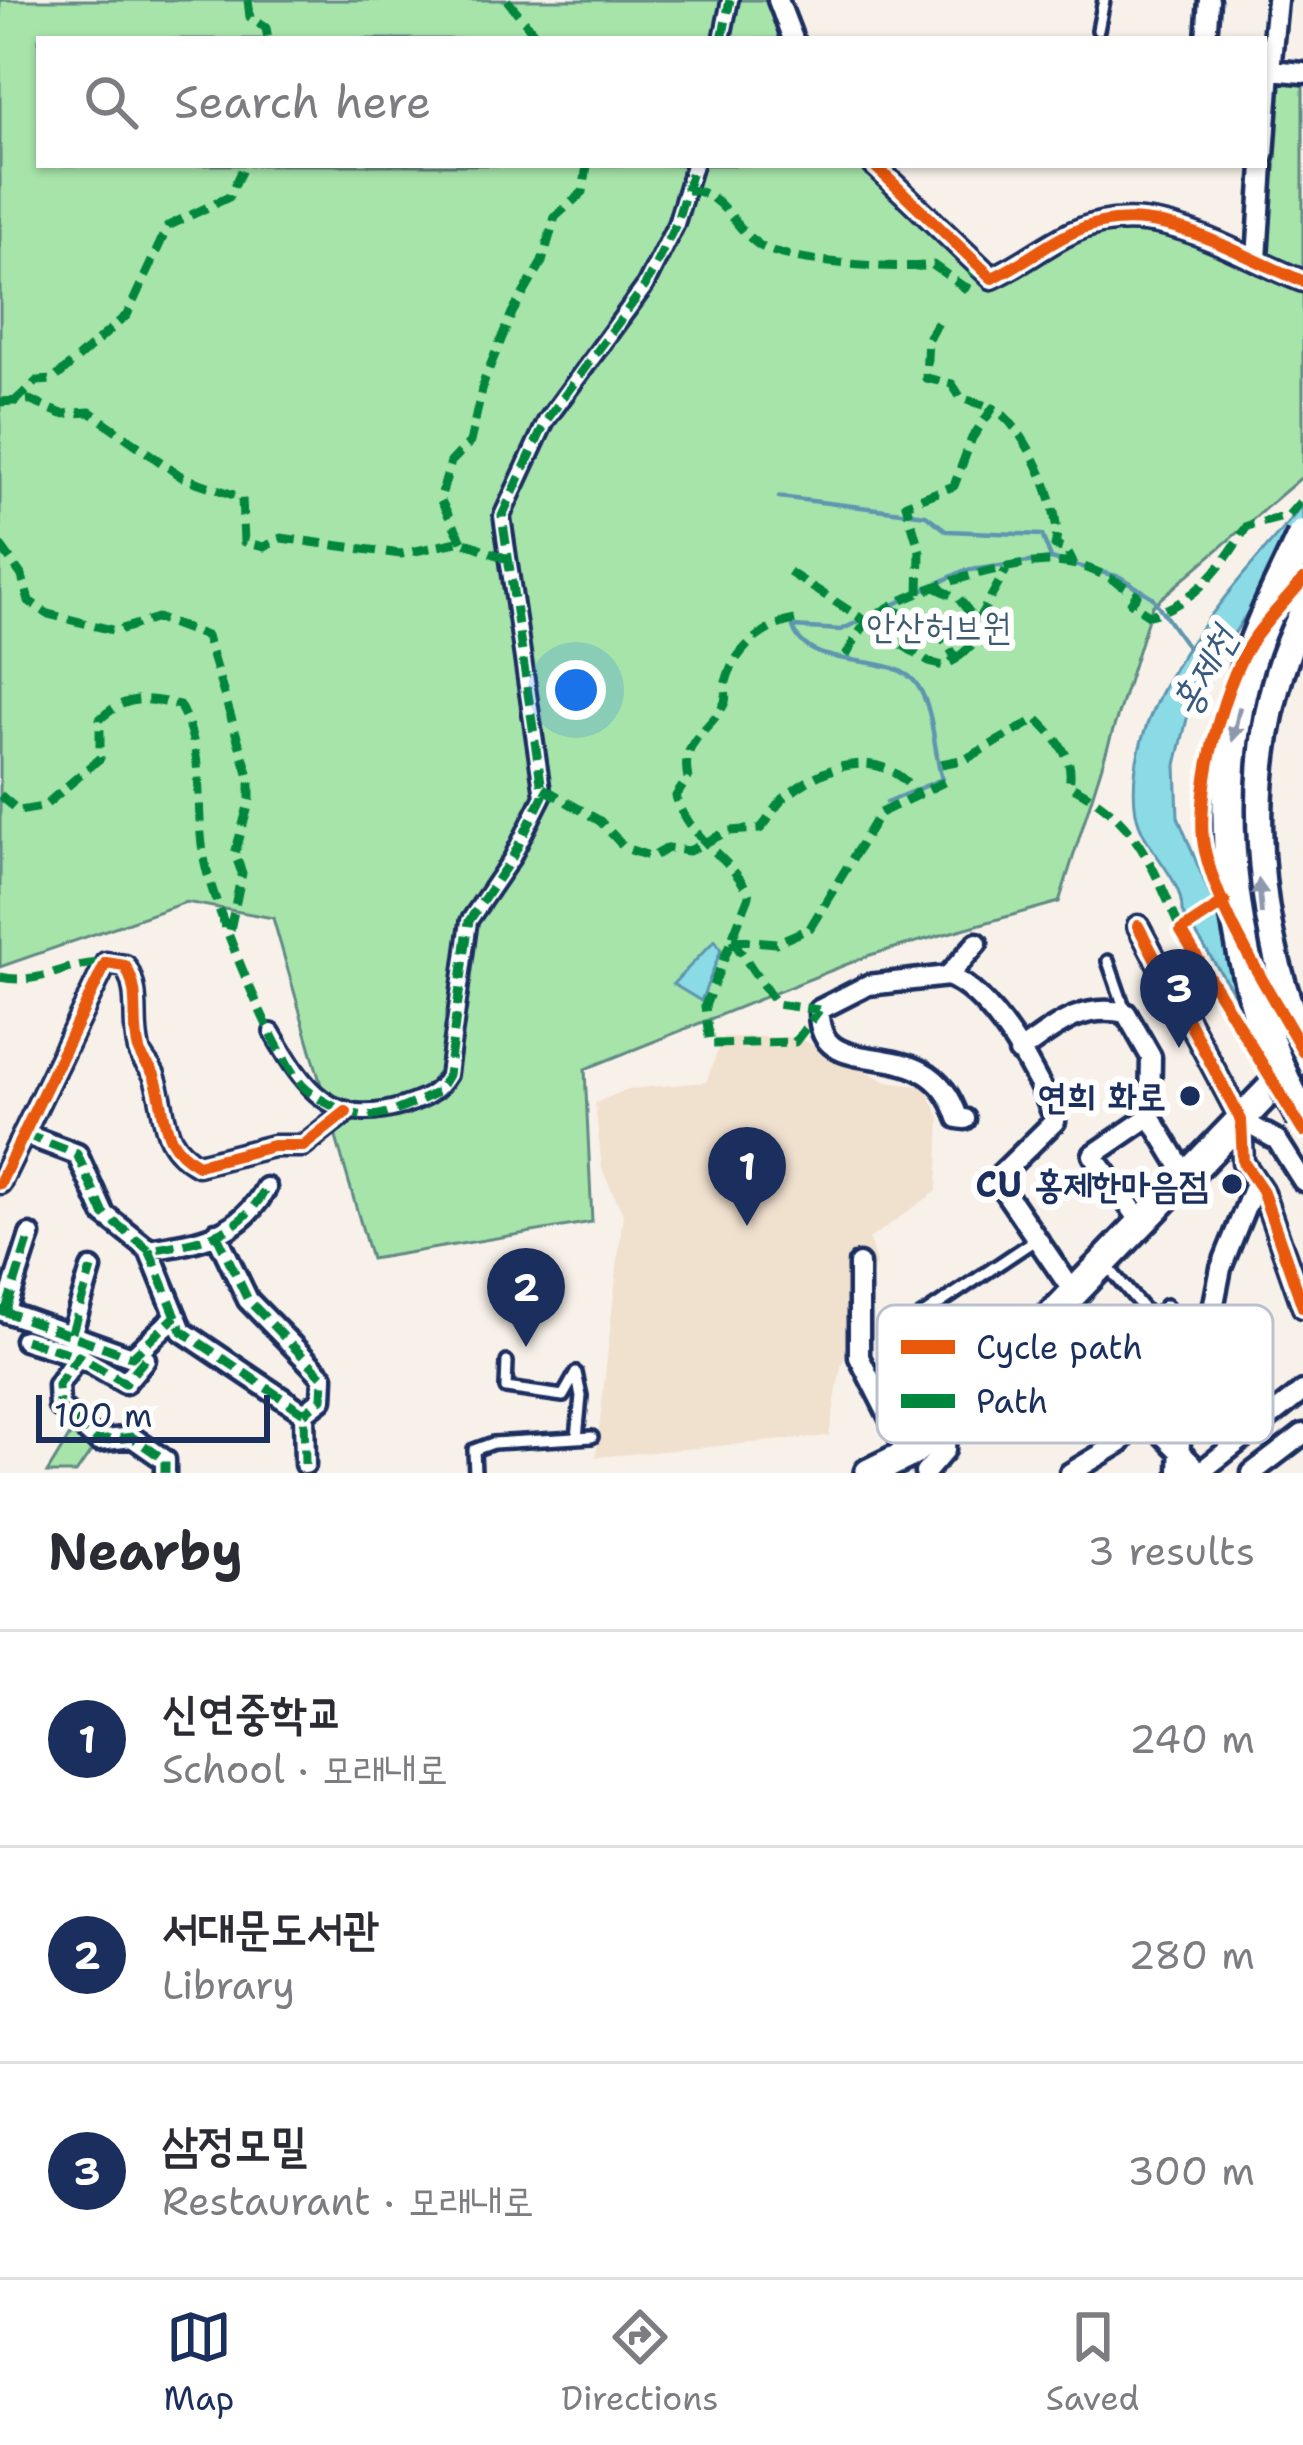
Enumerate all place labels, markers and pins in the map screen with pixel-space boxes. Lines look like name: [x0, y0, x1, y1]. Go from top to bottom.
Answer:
pin: 3: [1140, 949, 1218, 1048]
place label: 연희 화로: [1038, 1072, 1166, 1121]
marker: 연희 화로: [1177, 1083, 1203, 1109]
pin: 1: [708, 1127, 786, 1226]
place label: CU 홍제한마음점: [975, 1160, 1208, 1209]
marker: CU 홍제한마음점: [1219, 1171, 1245, 1197]
pin: 2: [487, 1248, 565, 1347]

